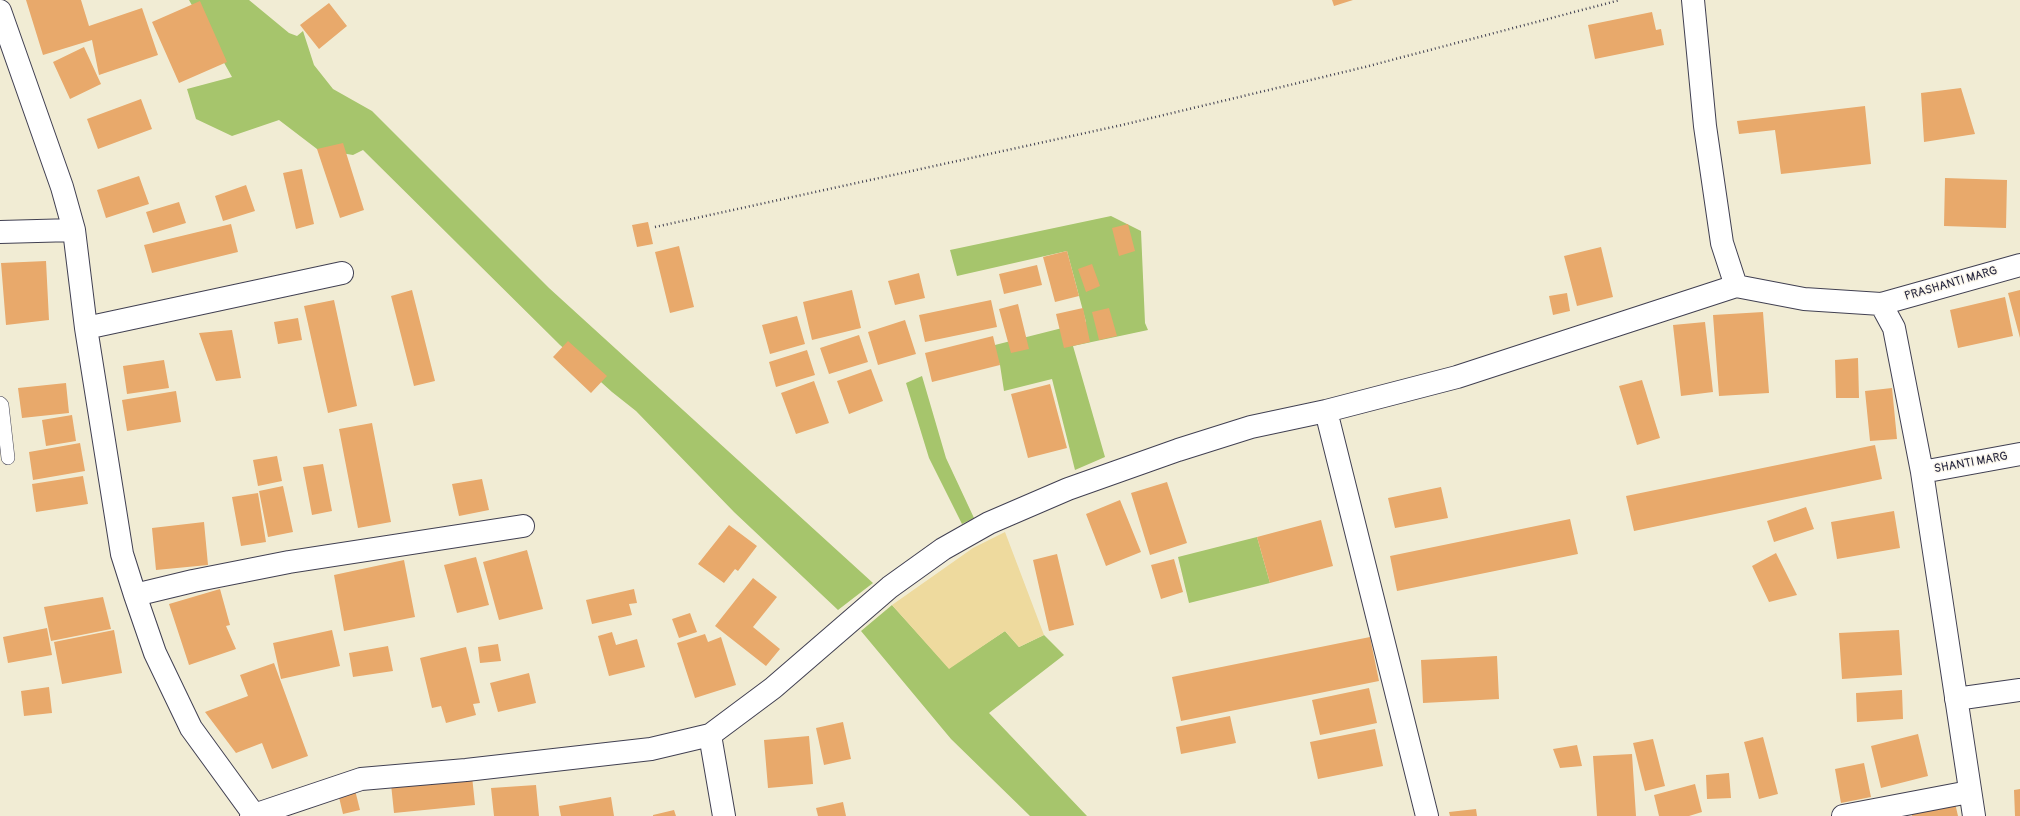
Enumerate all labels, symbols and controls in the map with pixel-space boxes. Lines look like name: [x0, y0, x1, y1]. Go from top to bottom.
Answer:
street label: PRASHANTI MARG: [1903, 264, 1999, 304]
street label: SHANTI MARG: [1933, 449, 2009, 477]

